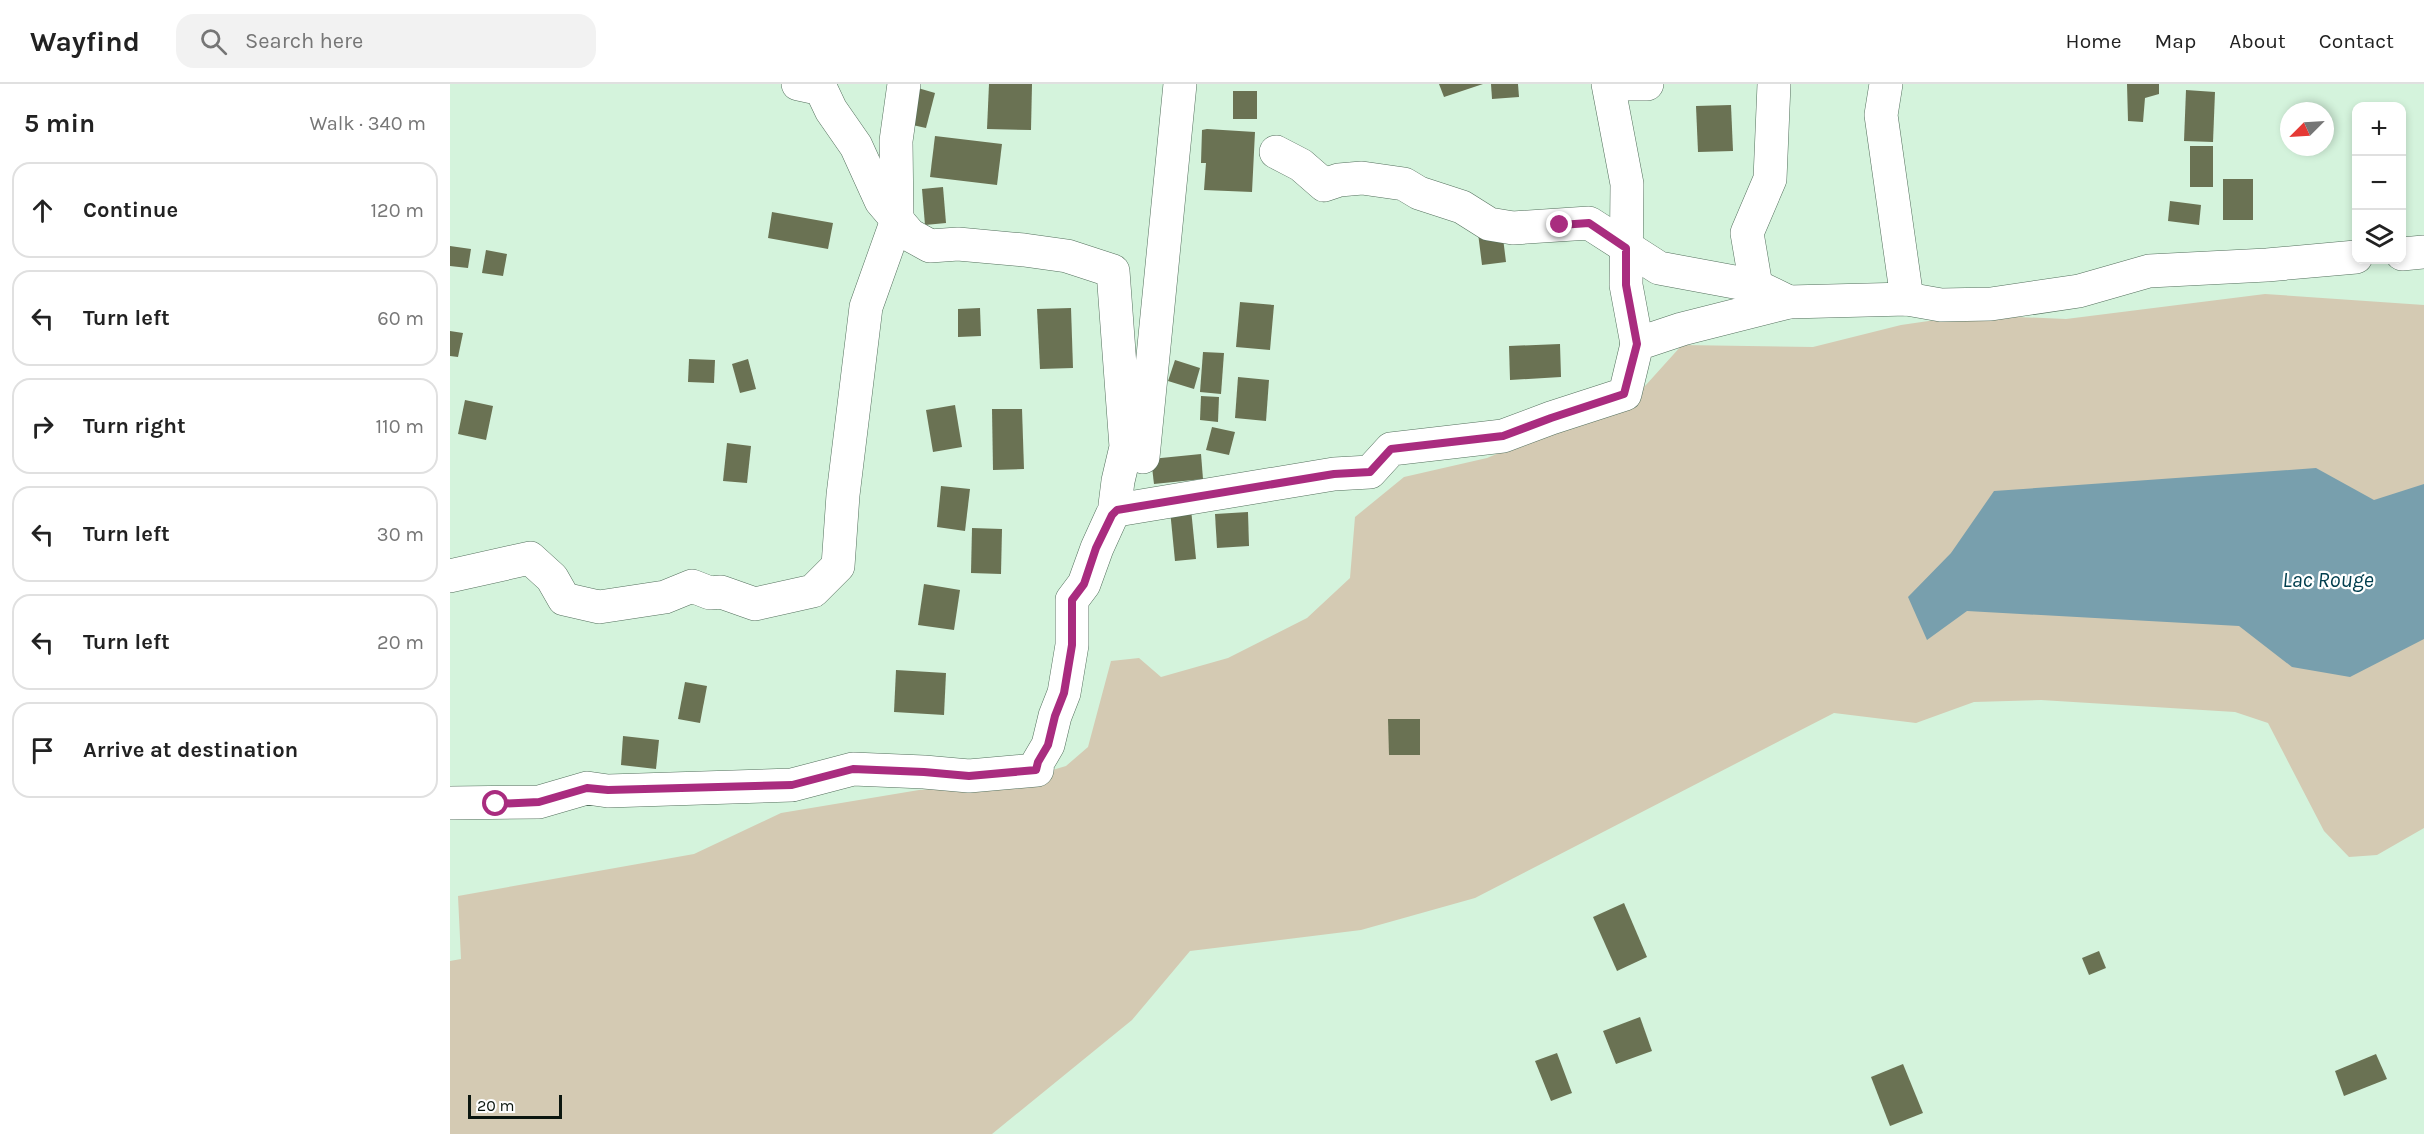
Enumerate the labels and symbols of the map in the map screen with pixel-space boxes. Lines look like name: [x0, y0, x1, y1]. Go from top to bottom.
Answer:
north arrow: [2280, 102, 2334, 156]
route end: [1546, 211, 1572, 237]
water label: Lac Rouge: [2282, 567, 2374, 593]
route start: [482, 790, 508, 816]
scale bar: [468, 1092, 562, 1120]

